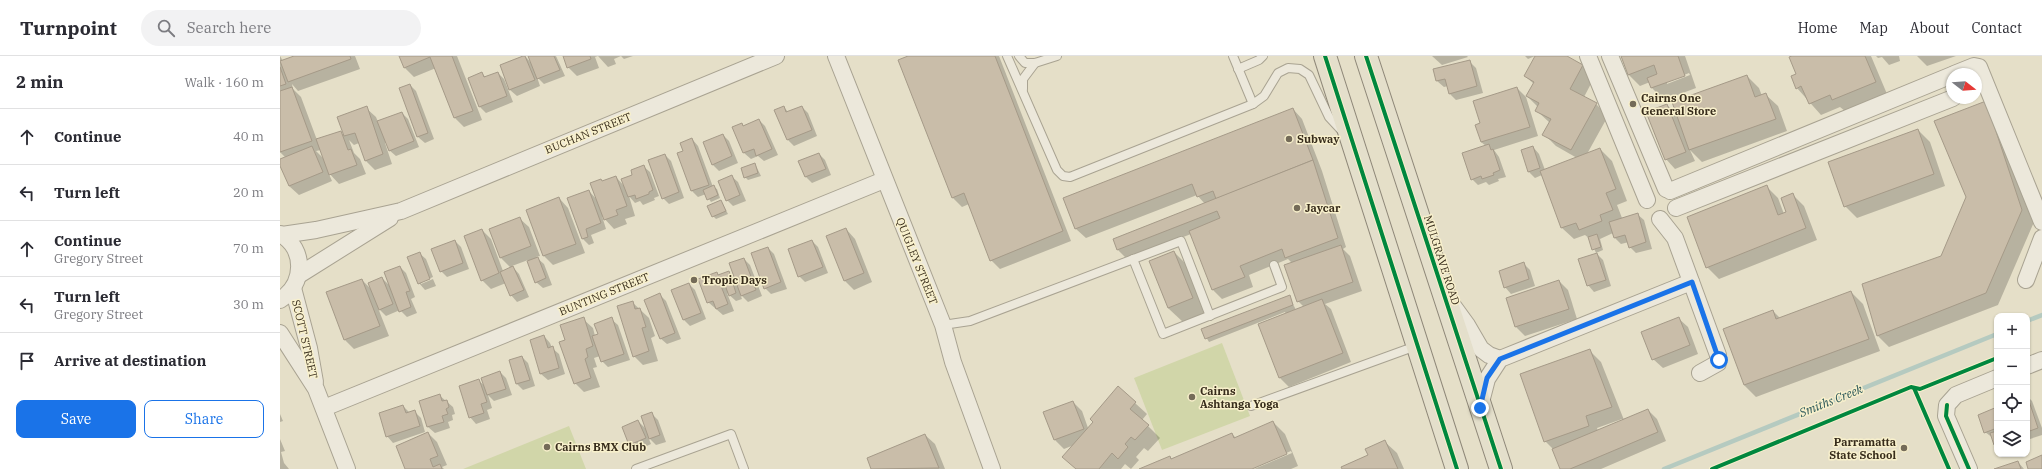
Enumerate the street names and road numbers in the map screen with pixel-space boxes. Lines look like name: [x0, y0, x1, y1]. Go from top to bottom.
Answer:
street label: BUCHAN STREET: [543, 109, 633, 157]
street label: MULGRAVE ROAD: [1421, 213, 1463, 307]
street label: QUIGLEY STREET: [893, 215, 941, 307]
street label: BUNTING STREET: [557, 269, 651, 319]
street label: SCOTT STREET: [289, 298, 321, 380]

